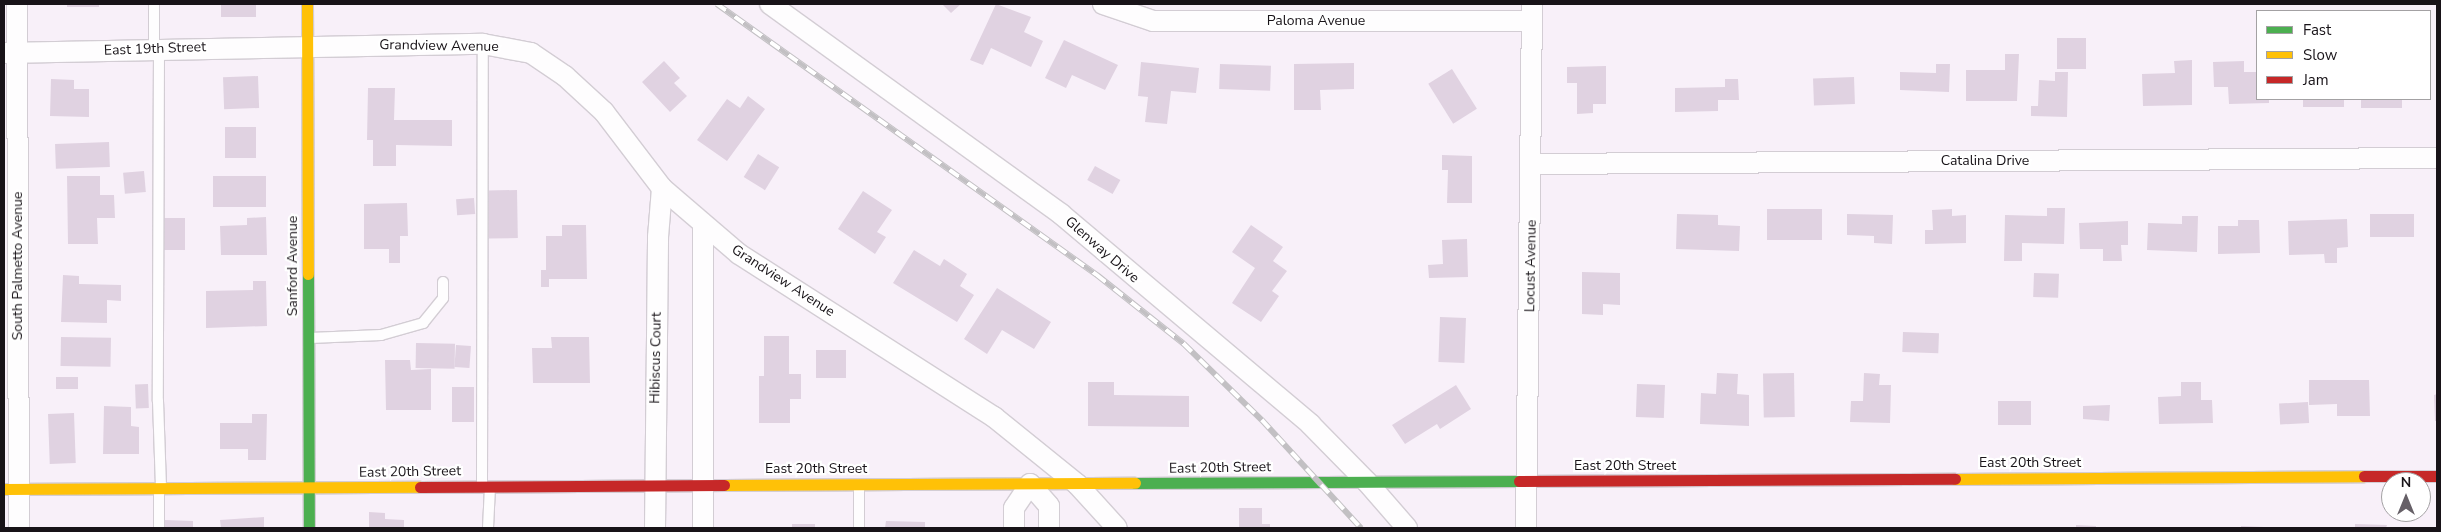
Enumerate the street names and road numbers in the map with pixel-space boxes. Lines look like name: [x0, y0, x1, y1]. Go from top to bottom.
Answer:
street label: Paloma Avenue: [1267, 13, 1365, 29]
street label: Grandview Avenue: [379, 37, 499, 55]
street label: East 19th Street: [104, 39, 206, 59]
street label: Catalina Drive: [1941, 153, 2029, 169]
street label: South Palmetto Avenue: [10, 192, 26, 340]
street label: Glenway Drive: [1062, 213, 1142, 287]
street label: Sanford Avenue: [285, 216, 301, 316]
street label: Locust Avenue: [1522, 220, 1540, 312]
street label: Grandview Avenue: [728, 241, 838, 321]
street label: Hibiscus Court: [647, 312, 665, 404]
street label: East 20th Street: [1979, 455, 2081, 471]
street label: East 20th Street: [1574, 458, 1676, 474]
street label: East 20th Street: [1169, 459, 1271, 477]
street label: East 20th Street: [765, 461, 867, 477]
street label: East 20th Street: [359, 463, 461, 481]

